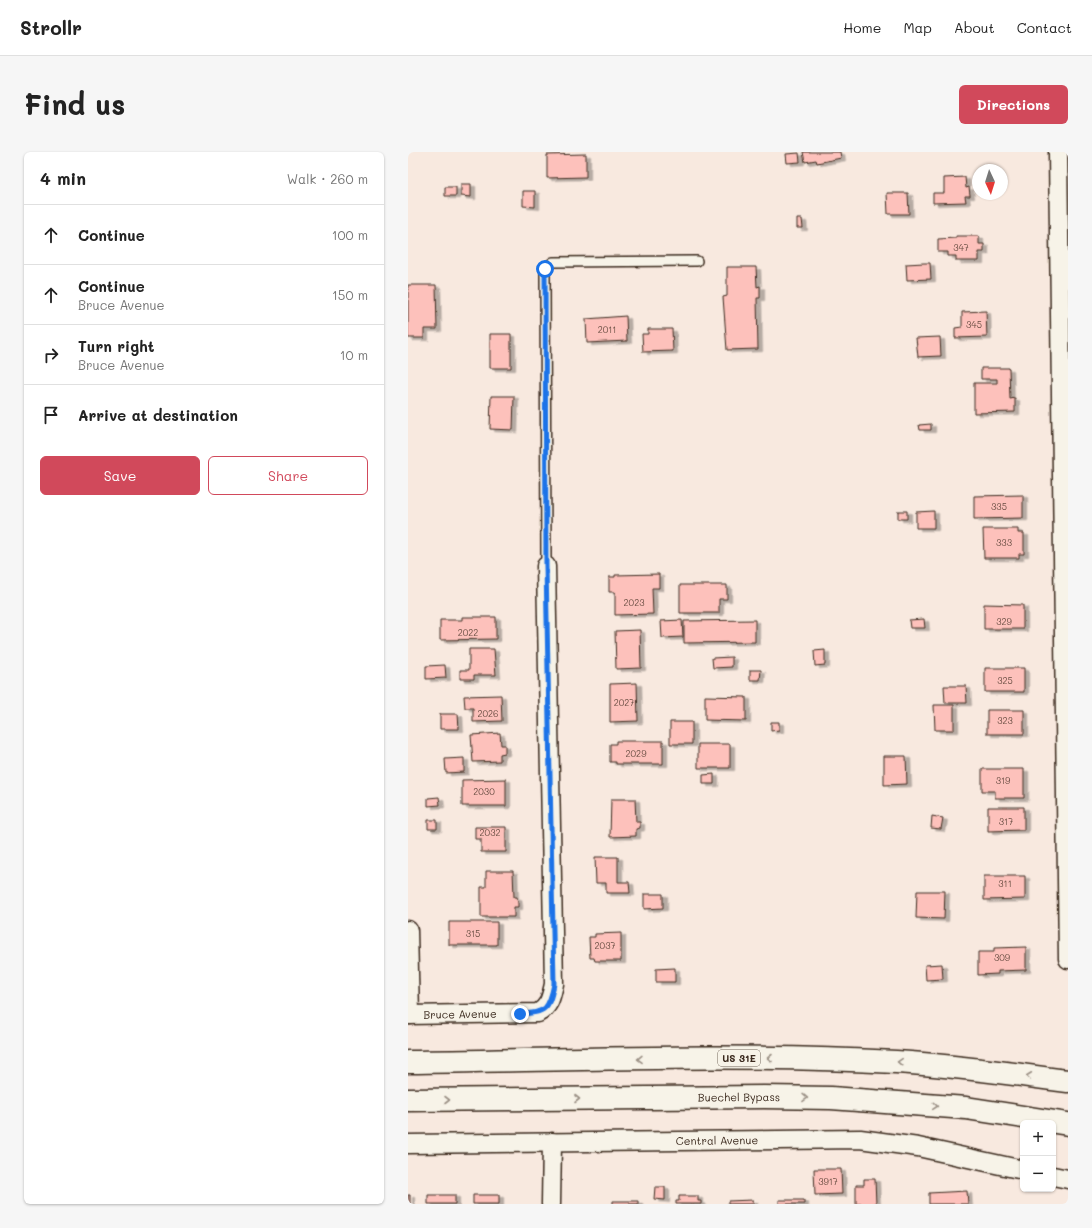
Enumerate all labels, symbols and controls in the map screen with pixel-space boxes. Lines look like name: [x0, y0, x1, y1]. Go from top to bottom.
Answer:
text: Strollr: [20, 15, 82, 40]
text: Home: [843, 18, 881, 37]
text: Map: [903, 18, 932, 37]
text: About: [954, 18, 995, 37]
text: Contact: [1017, 18, 1072, 37]
button: Directions: [959, 85, 1068, 124]
text: Find us: [24, 86, 125, 122]
north arrow: [972, 164, 1008, 200]
text: 4 min: [40, 167, 86, 189]
text: Walk · 260 m: [287, 170, 368, 187]
icon: ahead: [40, 224, 62, 246]
text: Continue: [78, 225, 145, 245]
text: 100 m: [332, 226, 368, 243]
house number: 347: [953, 242, 969, 253]
route start: [536, 260, 554, 278]
text: Continue: [78, 276, 145, 296]
icon: ahead: [40, 284, 62, 306]
text: 150 m: [332, 286, 368, 303]
text: Bruce Avenue: [78, 296, 165, 313]
house number: 345: [966, 319, 982, 330]
house number: 2011: [598, 324, 616, 335]
text: Turn right: [78, 336, 155, 356]
icon: right: [40, 344, 62, 366]
text: 10 m: [340, 346, 368, 363]
text: Bruce Avenue: [78, 356, 165, 373]
icon: arrive: [40, 404, 62, 426]
text: Arrive at destination: [78, 405, 238, 425]
button: Save: [40, 456, 200, 495]
button: Share: [208, 456, 368, 495]
house number: 335: [991, 501, 1007, 512]
house number: 333: [996, 537, 1012, 548]
house number: 2023: [624, 597, 644, 608]
house number: 329: [996, 616, 1012, 627]
house number: 2022: [458, 627, 478, 638]
house number: 325: [997, 675, 1013, 686]
house number: 2027: [614, 697, 634, 708]
house number: 2026: [477, 708, 499, 719]
house number: 323: [997, 715, 1013, 726]
house number: 2029: [626, 748, 647, 759]
house number: 319: [996, 775, 1011, 786]
house number: 2030: [473, 786, 495, 797]
house number: 317: [999, 816, 1013, 827]
house number: 2032: [480, 827, 500, 838]
house number: 311: [998, 878, 1012, 889]
house number: 315: [466, 928, 480, 939]
house number: 2037: [595, 940, 615, 951]
house number: 309: [994, 952, 1011, 963]
route end: [511, 1005, 529, 1023]
street label: Bruce Avenue: [423, 1006, 497, 1022]
road number: US 31E: [718, 1050, 760, 1066]
one-way arrow: [767, 1054, 773, 1062]
one-way arrow: [637, 1055, 643, 1063]
one-way arrow: [897, 1058, 903, 1067]
one-way arrow: [1026, 1072, 1032, 1081]
street label: Buechel Bypass: [698, 1089, 780, 1105]
one-way arrow: [802, 1094, 808, 1102]
one-way arrow: [574, 1095, 580, 1103]
one-way arrow: [444, 1096, 450, 1104]
one-way arrow: [932, 1101, 938, 1110]
map controls: [1020, 1120, 1056, 1192]
button: +: [1020, 1120, 1056, 1156]
street label: Central Avenue: [676, 1132, 758, 1148]
button: −: [1020, 1156, 1056, 1192]
house number: 3917: [818, 1176, 838, 1187]

